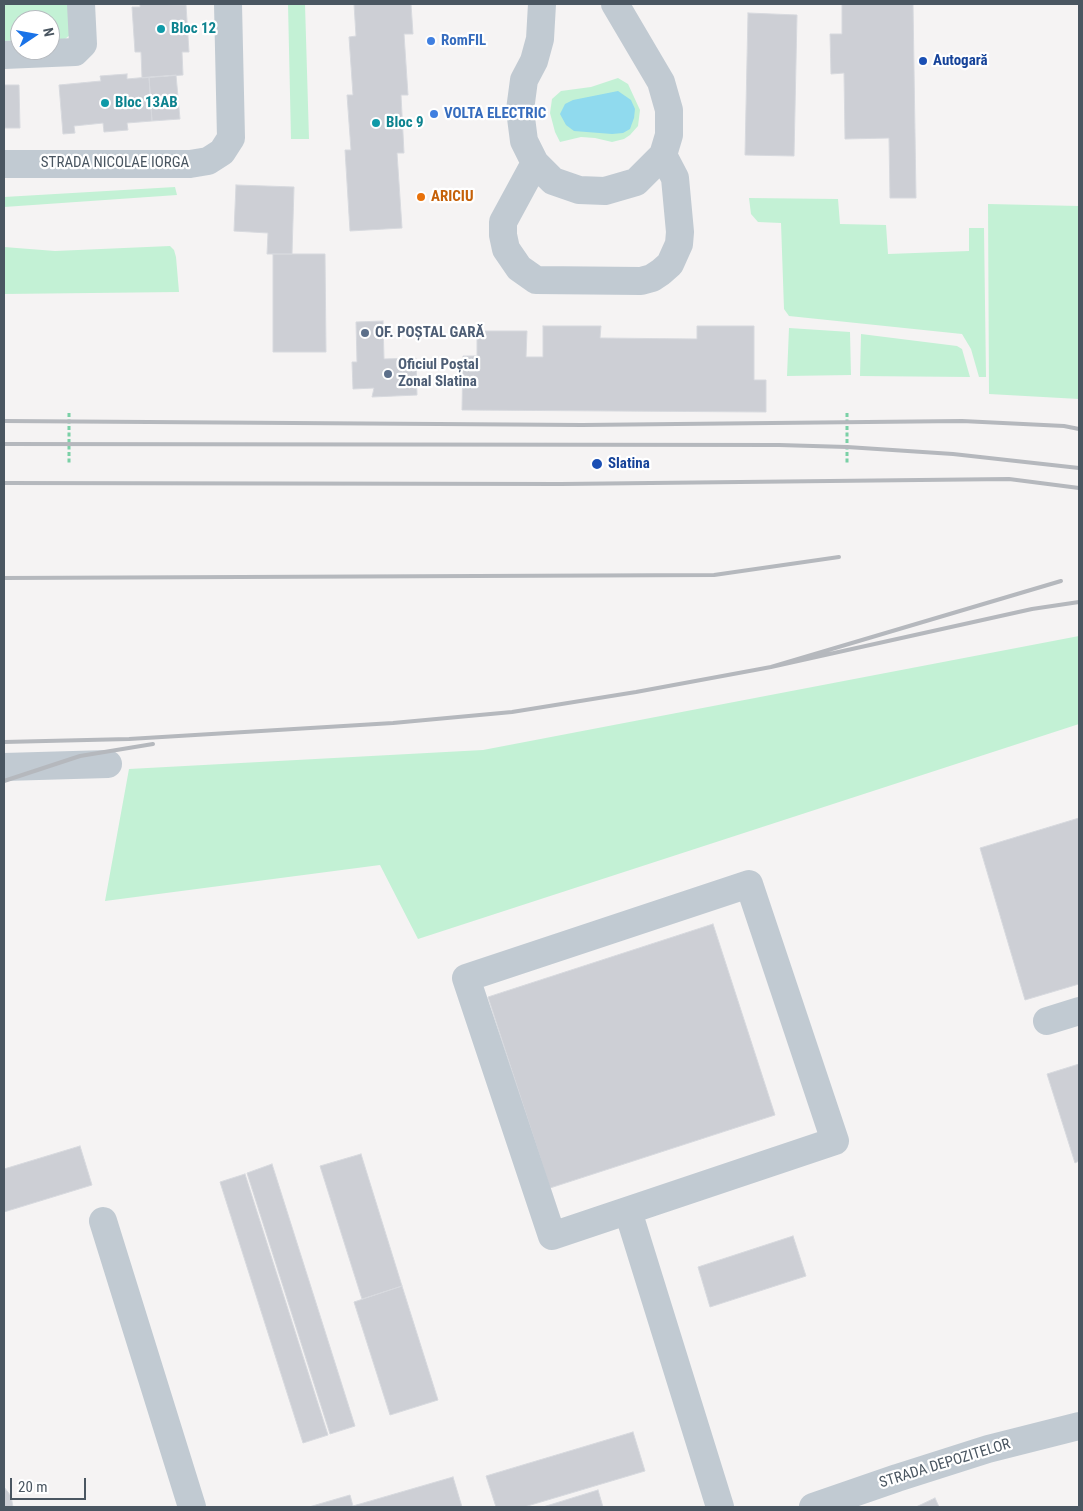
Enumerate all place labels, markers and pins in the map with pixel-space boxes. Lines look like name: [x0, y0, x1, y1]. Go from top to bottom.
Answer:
place label: Bloc 12: [171, 20, 216, 38]
marker: Bloc 12: [155, 23, 167, 35]
place label: RomFIL: [441, 32, 486, 50]
marker: RomFIL: [425, 35, 437, 47]
place label: Autogară: [933, 52, 988, 70]
marker: Autogară: [917, 55, 929, 67]
place label: Bloc 13AB: [115, 94, 178, 112]
marker: Bloc 13AB: [99, 97, 111, 109]
place label: VOLTA ELECTRIC: [444, 105, 546, 123]
marker: VOLTA ELECTRIC: [428, 108, 440, 120]
place label: Bloc 9: [386, 114, 424, 132]
marker: Bloc 9: [370, 117, 382, 129]
place label: ARICIU: [431, 188, 473, 206]
marker: ARICIU: [415, 191, 427, 203]
place label: OF. POȘTAL GARĂ: [375, 324, 485, 342]
marker: OF. POȘTAL GARĂ: [359, 327, 371, 339]
place label: Oficiul Poștal Zonal Slatina: [398, 356, 479, 391]
marker: Oficiul Poștal Zonal Slatina: [382, 368, 394, 380]
place label: Slatina: [608, 455, 650, 473]
marker: Slatina: [590, 457, 604, 471]

